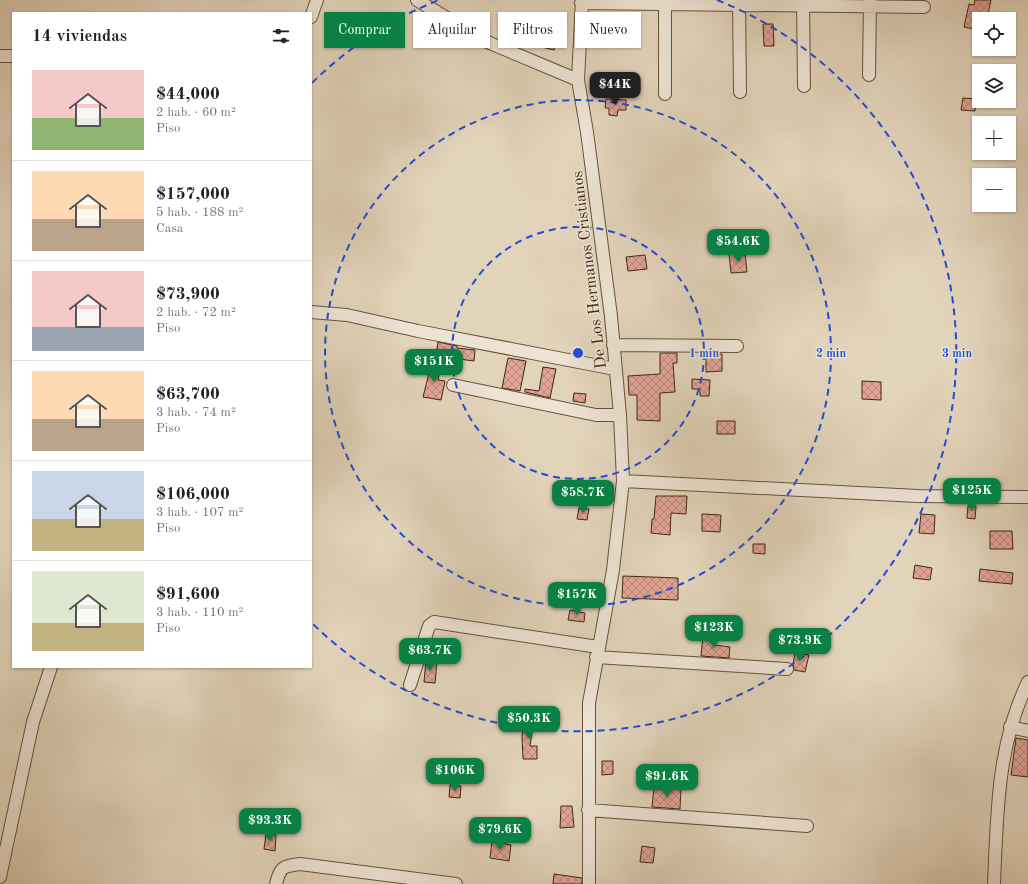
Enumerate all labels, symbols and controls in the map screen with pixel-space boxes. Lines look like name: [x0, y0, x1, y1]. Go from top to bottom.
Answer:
chip: Comprar: [324, 12, 405, 48]
chip: Alquilar: [413, 12, 490, 48]
chip: Filtros: [498, 12, 567, 48]
chip: Nuevo: [575, 12, 641, 48]
map controls: [972, 12, 1016, 212]
button: locate: [972, 12, 1016, 56]
icon: filters: [270, 25, 292, 47]
text: 14 viviendas: [32, 28, 127, 45]
button: layers: [972, 64, 1016, 108]
pin: $44K: [591, 72, 639, 106]
text: $44K: [599, 78, 631, 91]
icon: home: [64, 86, 112, 134]
text: $44,000: [156, 86, 220, 103]
text: 2 hab. · 60 m²: [156, 106, 236, 119]
button: +: [972, 116, 1016, 160]
text: Piso: [156, 122, 180, 135]
button: −: [972, 168, 1016, 212]
street label: De Los Hermanos Cristianos: [570, 170, 610, 370]
text: $157,000: [156, 186, 230, 203]
icon: home: [64, 187, 112, 235]
text: 5 hab. · 188 m²: [156, 206, 243, 219]
text: Casa: [156, 222, 183, 235]
pin: $54.6K: [705, 229, 771, 263]
text: $54.6K: [716, 235, 760, 248]
text: $73,900: [156, 286, 220, 303]
icon: home: [64, 287, 112, 335]
text: 2 hab. · 72 m²: [156, 306, 236, 319]
text: Piso: [156, 322, 180, 335]
centre of rings: [571, 346, 585, 360]
text: 1 min: [689, 348, 719, 360]
text: 2 min: [816, 348, 846, 360]
text: 3 min: [942, 348, 972, 360]
pin: $151K: [406, 349, 462, 383]
text: $151K: [414, 355, 454, 368]
text: $63,700: [156, 386, 220, 403]
icon: home: [64, 387, 112, 435]
text: 3 hab. · 74 m²: [156, 406, 236, 419]
text: Piso: [156, 422, 180, 435]
pin: $125K: [944, 478, 1000, 512]
pin: $58.7K: [550, 480, 616, 514]
text: $125K: [952, 484, 992, 497]
text: $106,000: [156, 486, 230, 503]
text: $58.7K: [561, 486, 605, 499]
icon: home: [64, 487, 112, 535]
text: 3 hab. · 107 m²: [156, 506, 243, 519]
text: Piso: [156, 522, 180, 535]
pin: $157K: [549, 582, 605, 616]
text: $91,600: [156, 586, 220, 603]
icon: home: [64, 587, 112, 635]
text: $157K: [557, 588, 597, 601]
text: 3 hab. · 110 m²: [156, 606, 243, 619]
pin: $123K: [686, 615, 742, 649]
text: $123K: [694, 621, 734, 634]
text: Piso: [156, 622, 180, 635]
pin: $73.9K: [767, 628, 833, 662]
text: $73.9K: [778, 634, 822, 647]
pin: $63.7K: [397, 638, 463, 672]
text: $63.7K: [408, 644, 452, 657]
pin: $50.3K: [496, 706, 562, 740]
text: $50.3K: [507, 712, 551, 725]
pin: $106K: [427, 758, 483, 792]
text: $106K: [435, 764, 475, 777]
pin: $91.6K: [634, 764, 700, 798]
text: $91.6K: [645, 770, 689, 783]
pin: $93.3K: [237, 808, 303, 842]
text: $93.3K: [248, 814, 292, 827]
pin: $79.6K: [467, 817, 533, 851]
text: $79.6K: [478, 823, 522, 836]

